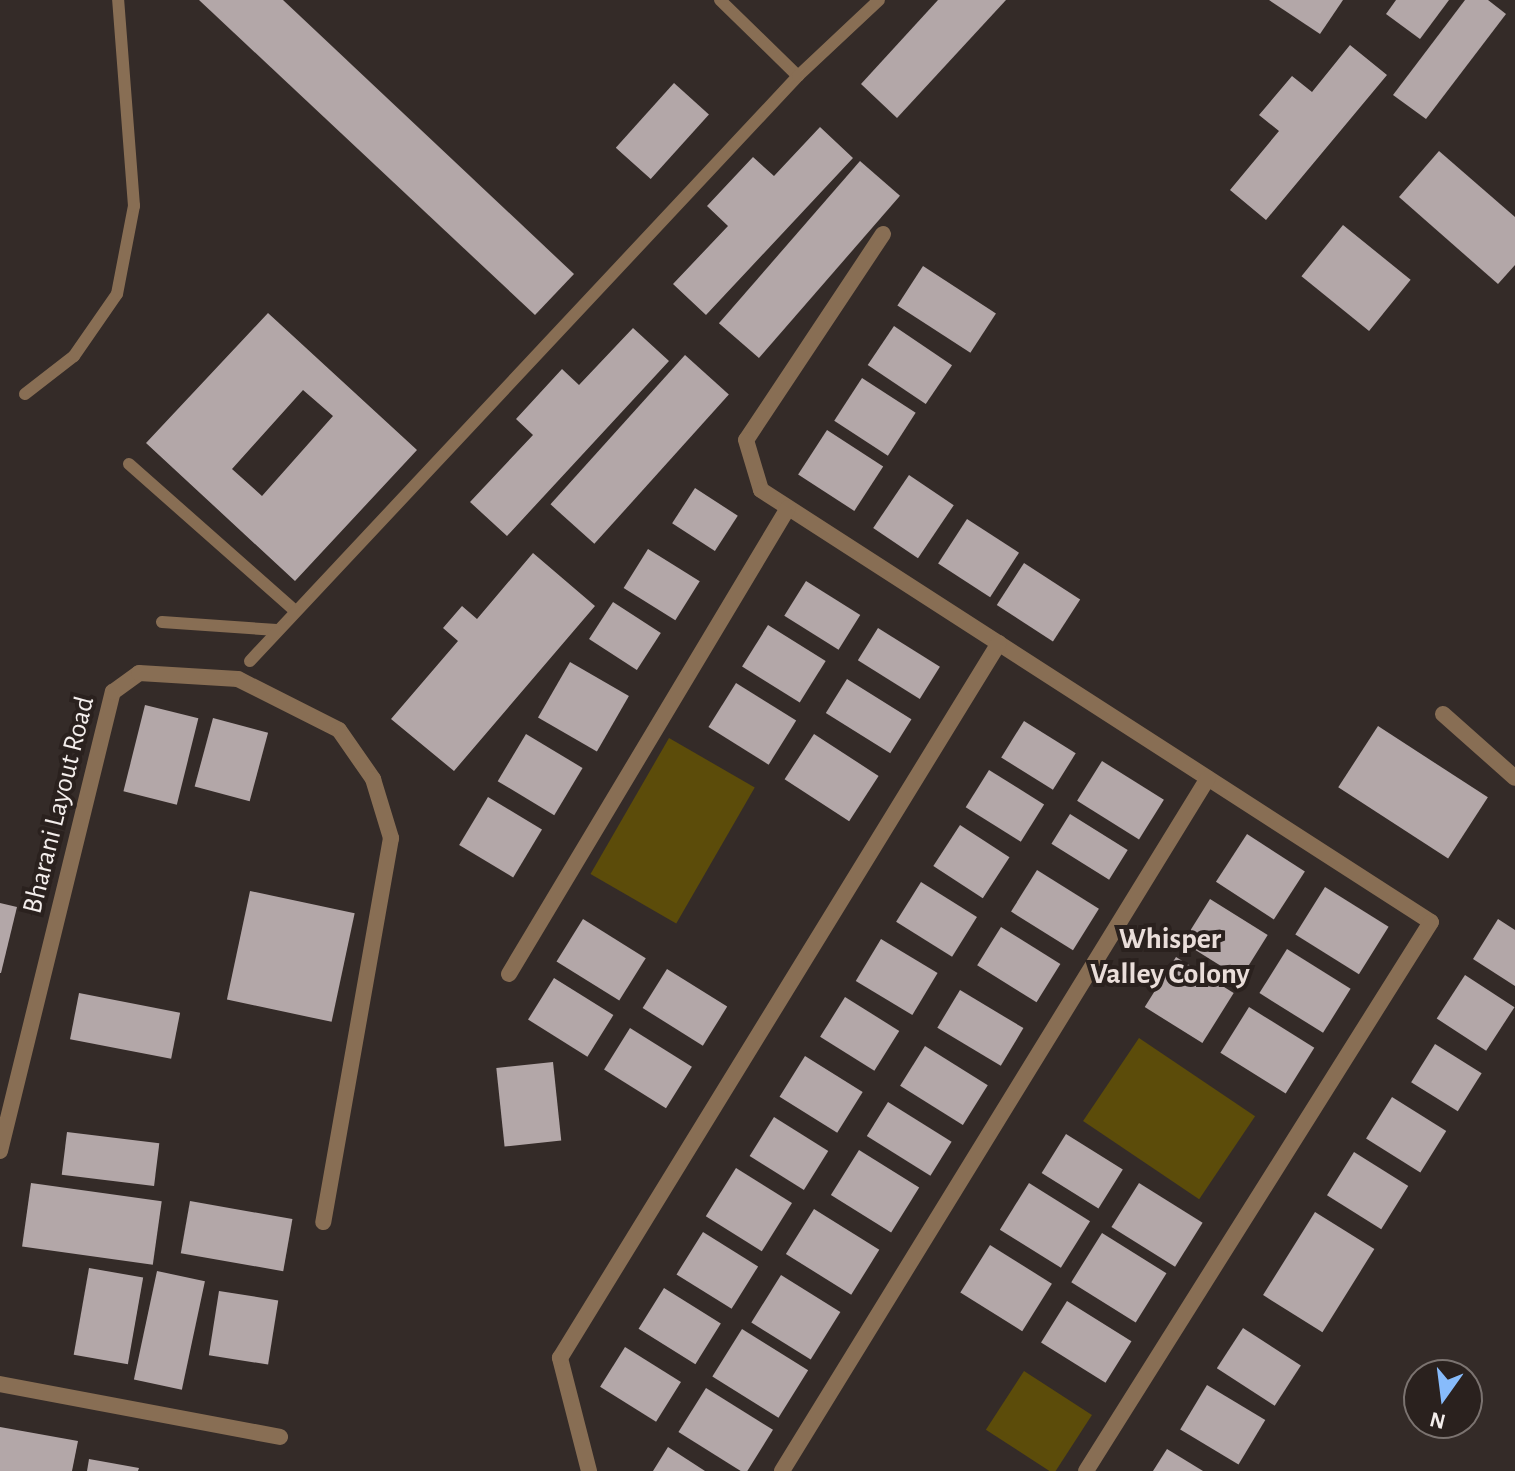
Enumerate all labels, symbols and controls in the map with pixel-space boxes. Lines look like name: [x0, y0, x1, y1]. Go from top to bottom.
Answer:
street label: Bharani Layout Road: [16, 693, 102, 917]
district label: Whisper Valley Colony: [1090, 921, 1250, 992]
north arrow: [1403, 1359, 1483, 1439]
text: N: [1428, 1408, 1448, 1433]

